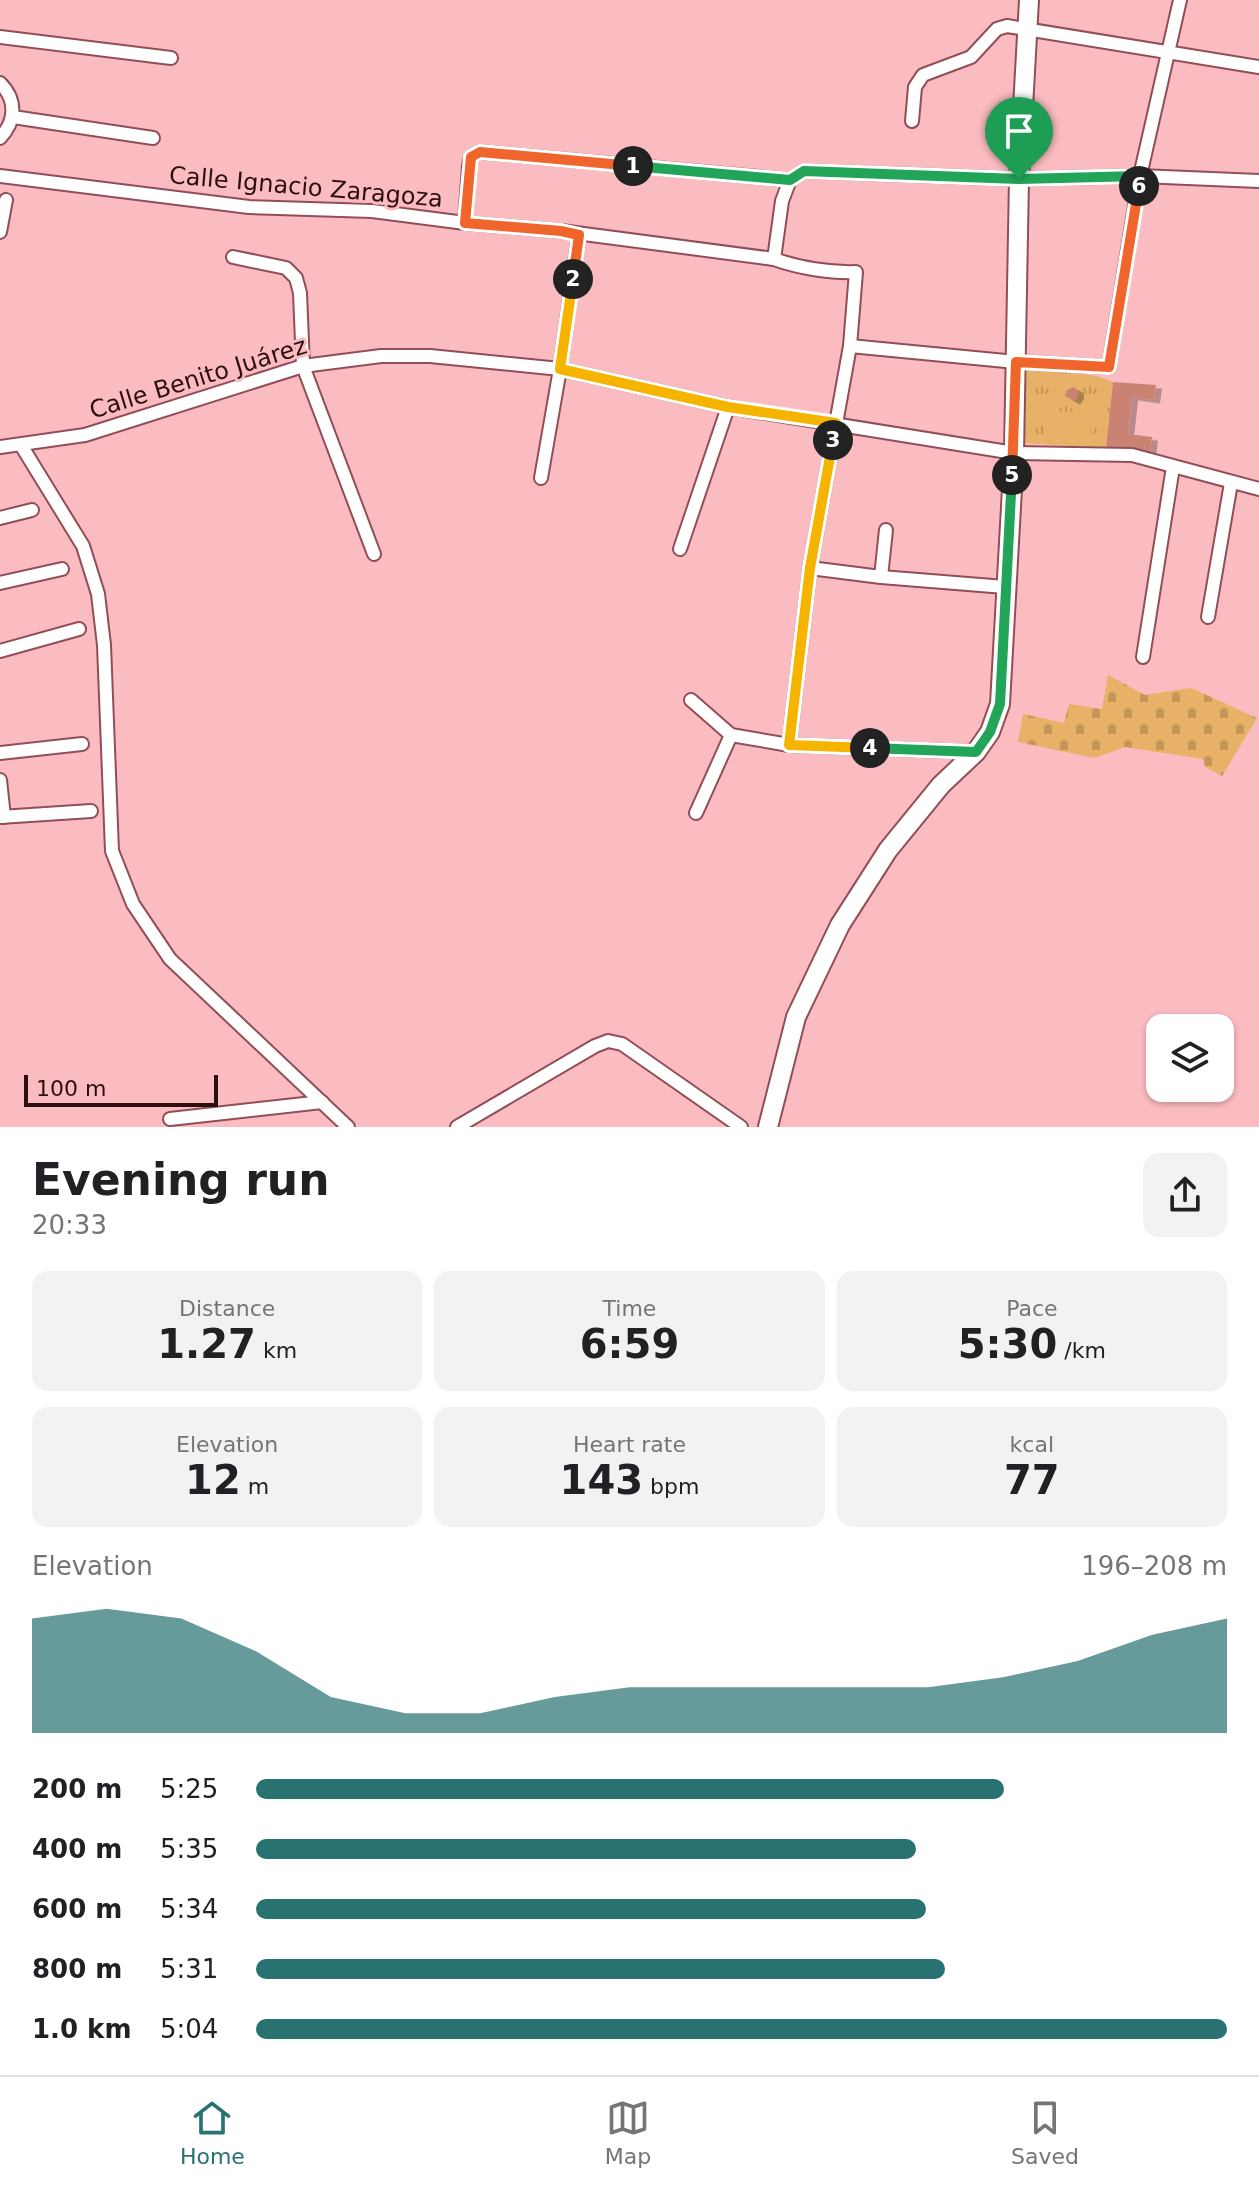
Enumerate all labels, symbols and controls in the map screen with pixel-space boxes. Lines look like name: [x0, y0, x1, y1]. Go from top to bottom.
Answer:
pin: [985, 97, 1053, 179]
icon: arrive: [997, 109, 1041, 153]
pin: 1: [613, 146, 653, 186]
text: 1: [625, 153, 641, 178]
street label: Calle Ignacio Zaragoza: [168, 161, 444, 213]
pin: 6: [1119, 166, 1159, 206]
text: 6: [1131, 173, 1147, 198]
pin: 2: [553, 259, 593, 299]
text: 2: [565, 266, 581, 291]
street label: Calle Benito Juárez: [86, 332, 310, 424]
pin: 3: [813, 420, 853, 460]
text: 3: [825, 427, 841, 452]
pin: 5: [992, 455, 1032, 495]
text: 5: [1004, 462, 1020, 487]
pin: 4: [850, 728, 890, 768]
text: 4: [862, 735, 878, 760]
map controls: [1146, 1014, 1234, 1102]
button: layers: [1146, 1014, 1234, 1102]
scale bar: [24, 1071, 218, 1107]
text: 100 m: [36, 1076, 106, 1101]
button: share: [1143, 1153, 1227, 1237]
text: Evening run: [32, 1154, 329, 1205]
text: 20:33: [32, 1210, 107, 1240]
text: Distance: [179, 1296, 275, 1321]
text: Time: [603, 1296, 656, 1321]
text: Pace: [1006, 1296, 1058, 1321]
text: 1.27: [157, 1321, 256, 1367]
text: 6:59: [580, 1321, 679, 1367]
text: 5:30: [958, 1321, 1057, 1367]
text: km: [256, 1338, 297, 1363]
text: /km: [1057, 1338, 1106, 1363]
text: Elevation: [176, 1432, 278, 1457]
text: Heart rate: [573, 1432, 686, 1457]
text: kcal: [1010, 1432, 1054, 1457]
text: 12: [185, 1457, 241, 1503]
text: 143: [560, 1457, 643, 1503]
text: 77: [1004, 1457, 1060, 1503]
text: m: [241, 1474, 269, 1499]
text: bpm: [643, 1474, 699, 1499]
text: Elevation: [32, 1551, 153, 1581]
text: 196–208 m: [1081, 1551, 1227, 1581]
text: 200 m: [32, 1774, 122, 1804]
text: 5:25: [160, 1774, 218, 1804]
text: 400 m: [32, 1834, 122, 1864]
text: 5:35: [160, 1834, 218, 1864]
text: 600 m: [32, 1894, 122, 1924]
text: 5:34: [160, 1894, 218, 1924]
text: 800 m: [32, 1954, 122, 1984]
text: 5:31: [160, 1954, 218, 1984]
text: 1.0 km: [32, 2014, 132, 2044]
text: 5:04: [160, 2014, 218, 2044]
tab: Home: [180, 2096, 245, 2169]
tab: Map: [605, 2096, 651, 2169]
tab: Saved: [1011, 2096, 1079, 2169]

